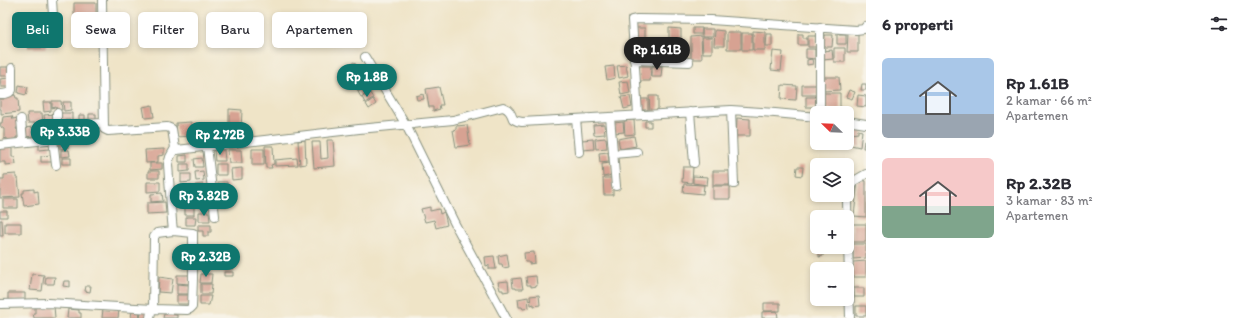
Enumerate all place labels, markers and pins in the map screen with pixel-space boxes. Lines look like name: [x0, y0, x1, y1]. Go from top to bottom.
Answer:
pin: Rp 1.61B: [616, 37, 698, 71]
pin: Rp 1.8B: [330, 64, 404, 98]
pin: Rp 3.33B: [24, 119, 106, 153]
pin: Rp 2.72B: [179, 122, 261, 156]
pin: Rp 3.82B: [163, 183, 245, 217]
pin: Rp 2.32B: [165, 244, 247, 278]

